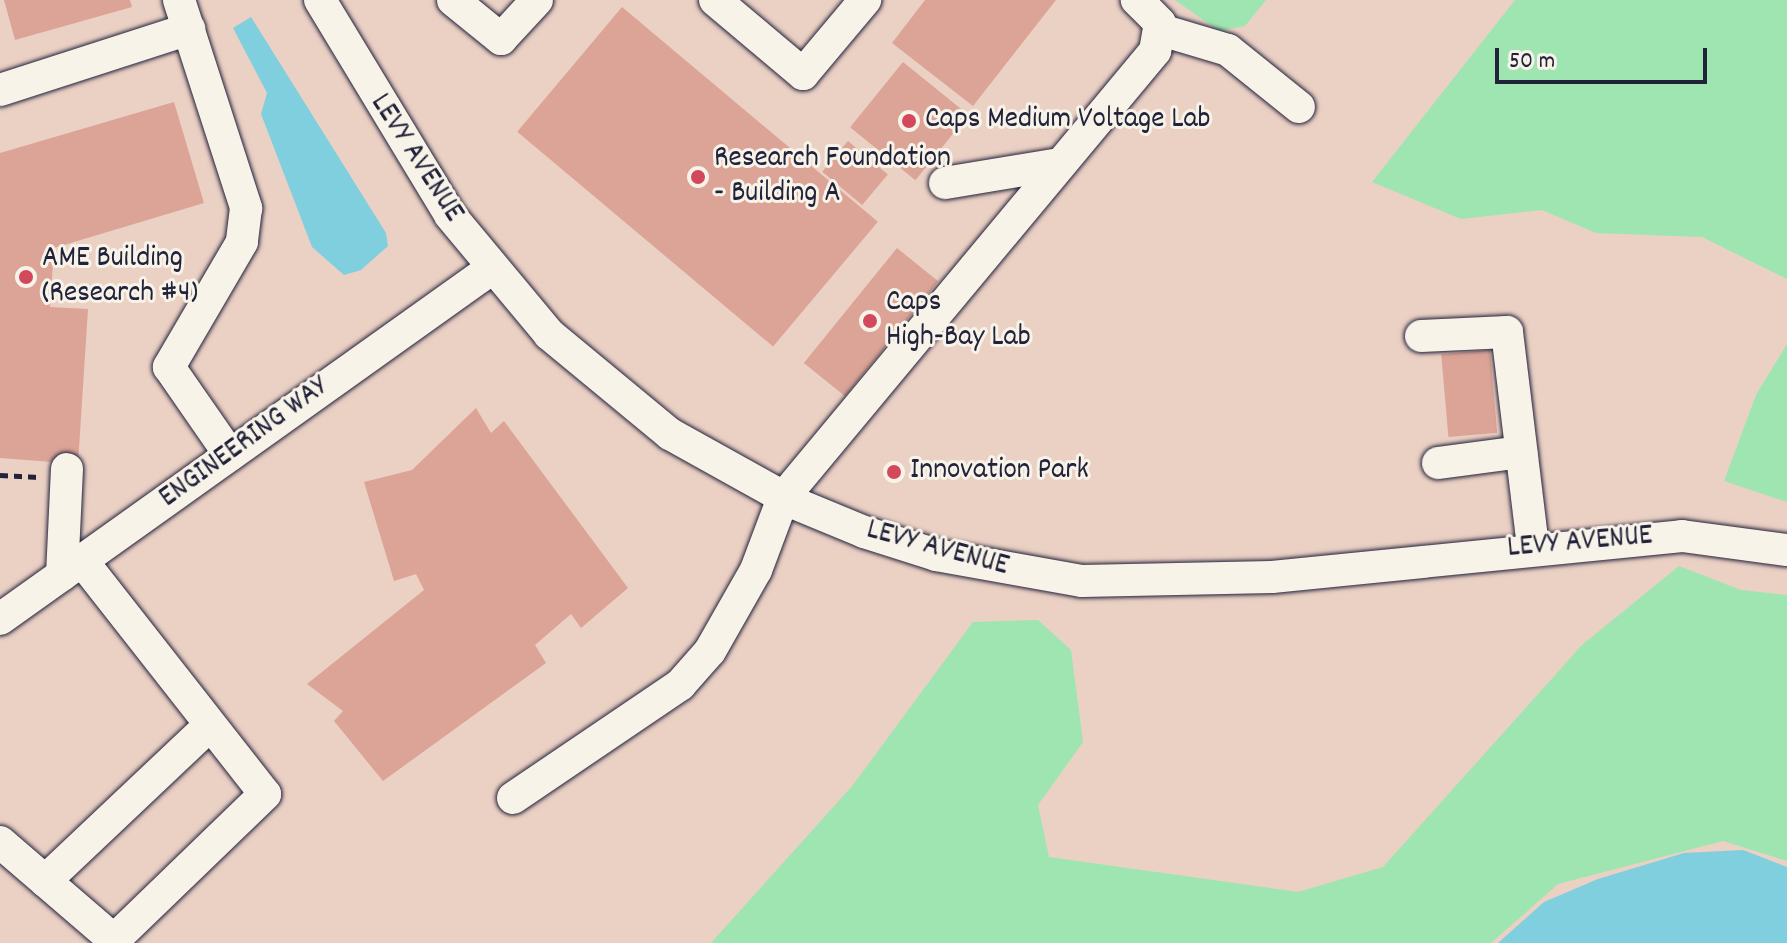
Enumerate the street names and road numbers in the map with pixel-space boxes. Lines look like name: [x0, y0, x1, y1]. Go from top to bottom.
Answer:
street label: LEVY AVENUE: [360, 88, 470, 230]
street label: ENGINEERING WAY: [153, 371, 337, 517]
street label: LEVY AVENUE: [862, 514, 1012, 586]
street label: LEVY AVENUE: [1506, 520, 1654, 568]

